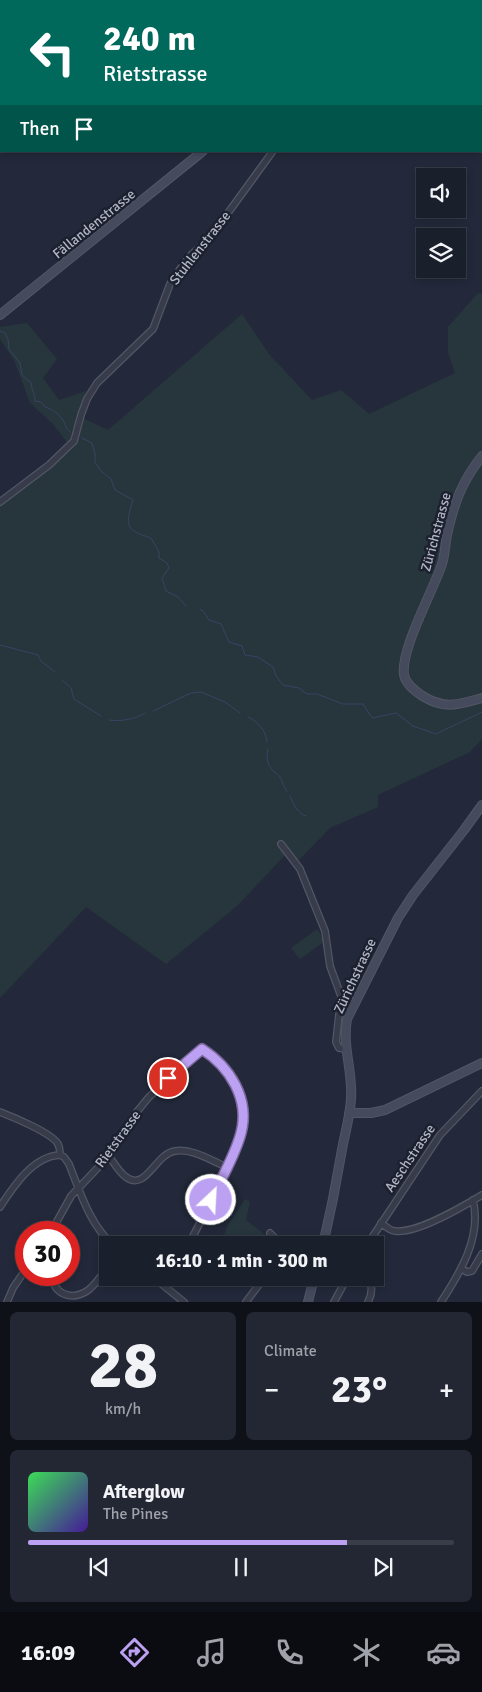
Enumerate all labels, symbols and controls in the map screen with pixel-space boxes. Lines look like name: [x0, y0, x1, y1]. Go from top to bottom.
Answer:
text: 240 m: [103, 17, 196, 60]
icon: left: [20, 20, 85, 85]
text: Rietstrasse: [103, 60, 208, 87]
icon: arrive: [70, 115, 98, 143]
text: Then: [20, 117, 60, 141]
map controls: [416, 168, 466, 278]
button: sound: [416, 168, 466, 218]
street label: Fällandenstrasse: [49, 186, 139, 262]
street label: Stuhlenstrasse: [166, 208, 234, 288]
button: layers: [416, 228, 466, 278]
street label: Zürichstrasse: [417, 491, 455, 573]
street label: Zürichstrasse: [330, 936, 380, 1016]
pin: [147, 1057, 189, 1099]
icon: arrive: [154, 1064, 182, 1092]
street label: Rietstrasse: [92, 1107, 144, 1171]
street label: Aeschstrasse: [381, 1121, 439, 1195]
position arrow: [184, 1173, 236, 1225]
speed limit sign: 30: [15, 1221, 80, 1286]
text: 16:10 · 1 min · 300 m: [155, 1249, 328, 1273]
text: 28: [88, 1326, 158, 1406]
text: Climate: [264, 1341, 317, 1361]
text: 23°: [331, 1366, 387, 1413]
text: −: [264, 1373, 279, 1407]
text: +: [439, 1373, 454, 1407]
text: km/h: [105, 1399, 141, 1419]
text: Afterglow: [103, 1480, 185, 1504]
text: The Pines: [103, 1504, 168, 1524]
icon: previous: [85, 1553, 113, 1581]
icon: pause: [227, 1553, 255, 1581]
icon: next: [369, 1553, 397, 1581]
icon: directions: [117, 1635, 152, 1670]
icon: music: [194, 1635, 229, 1670]
icon: phone: [272, 1635, 307, 1670]
icon: climate: [349, 1635, 384, 1670]
icon: car: [426, 1635, 461, 1670]
text: 16:09: [21, 1639, 75, 1666]

